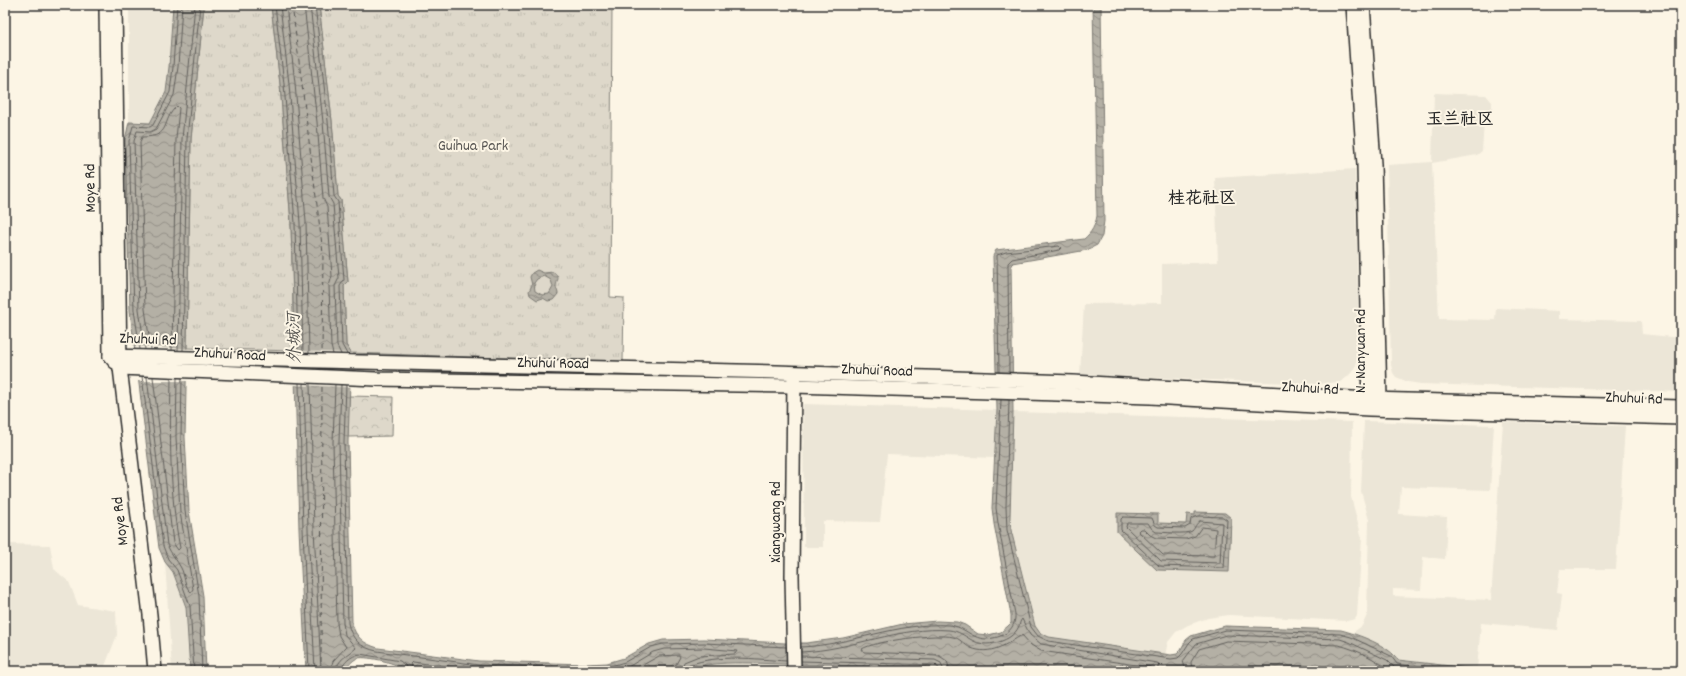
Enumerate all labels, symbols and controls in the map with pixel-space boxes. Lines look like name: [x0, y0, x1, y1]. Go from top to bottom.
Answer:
district label: 玉兰社区: [1426, 109, 1494, 133]
park label: Guihua Park: [438, 135, 508, 158]
street label: Moye Rd: [79, 163, 103, 213]
district label: 桂花社区: [1168, 188, 1236, 212]
water label: 外城河: [284, 309, 308, 364]
street label: N. Nanyuan Rd: [1350, 309, 1373, 393]
street label: Zhuhui Rd: [119, 328, 177, 352]
street label: Zhuhui Road: [193, 342, 267, 368]
street label: Zhuhui Road: [517, 352, 589, 376]
street label: Zhuhui Road: [841, 358, 913, 384]
street label: Zhuhui Rd: [1281, 376, 1339, 402]
street label: Zhuhui Rd: [1605, 387, 1663, 411]
street label: Xiangwang Rd: [765, 481, 788, 563]
street label: Moye Rd: [107, 495, 135, 547]

